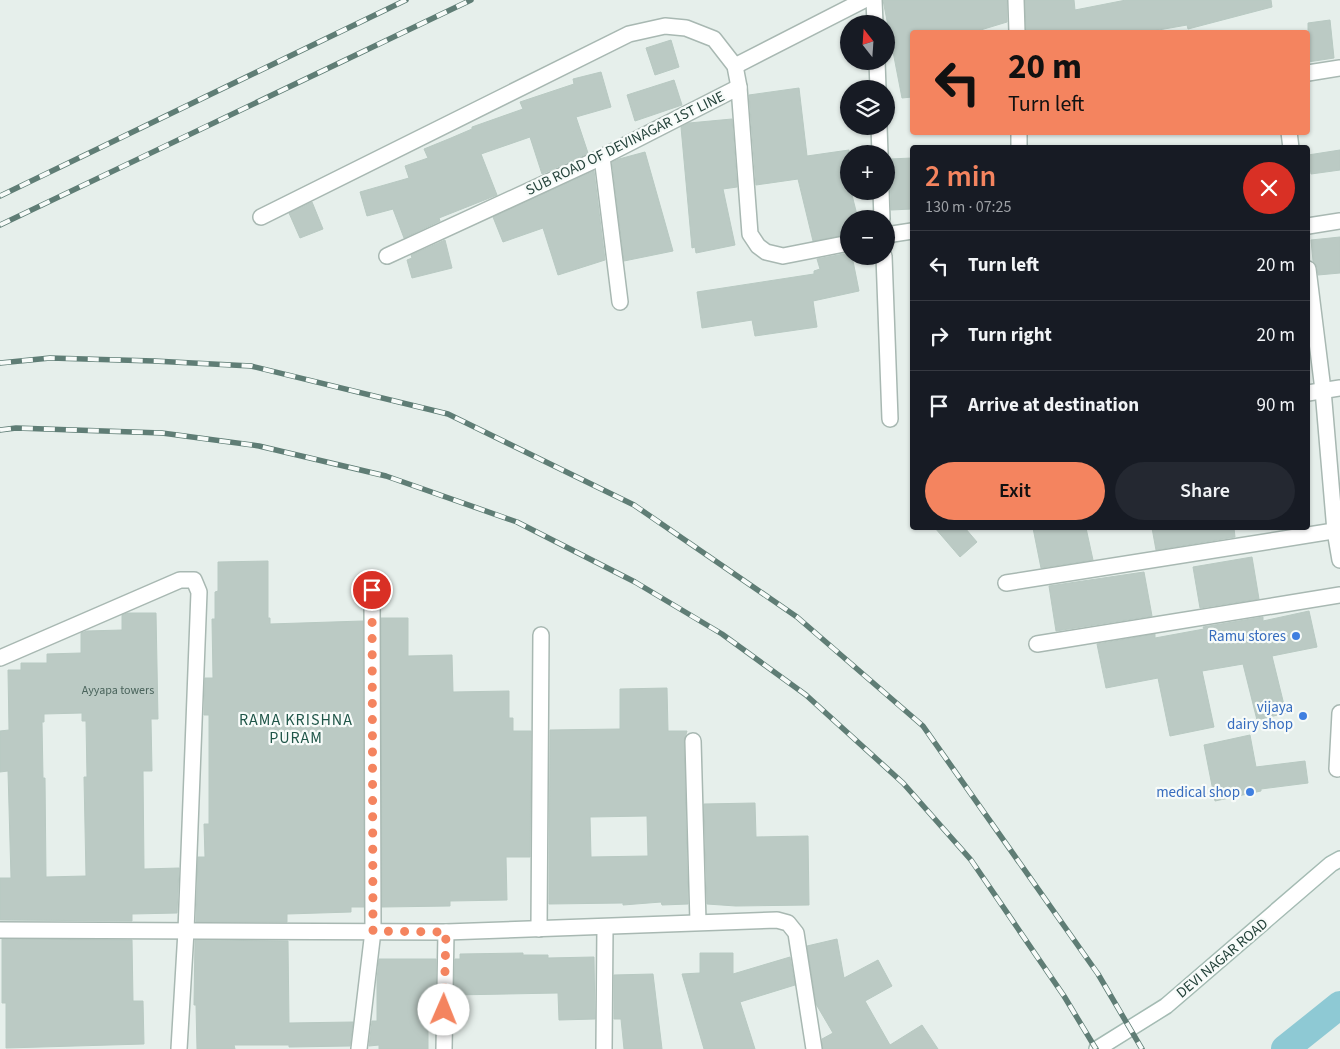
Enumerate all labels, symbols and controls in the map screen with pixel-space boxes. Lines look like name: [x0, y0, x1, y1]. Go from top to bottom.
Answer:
north arrow: [840, 15, 895, 70]
map controls: [840, 15, 895, 265]
text: 20 m: [1008, 42, 1082, 92]
icon: left: [925, 50, 990, 115]
button: layers: [840, 80, 895, 135]
street label: SUB ROAD OF DEVINAGAR 1ST LINE: [522, 86, 728, 201]
text: Turn left: [1008, 88, 1084, 120]
button: +: [840, 145, 895, 200]
text: 2 min: [925, 155, 996, 198]
button: close: [1243, 162, 1295, 214]
text: 130 m · 07:25: [925, 196, 1012, 218]
button: −: [840, 210, 895, 265]
icon: left: [925, 252, 953, 280]
text: Turn left: [968, 252, 1039, 279]
text: 20 m: [1257, 252, 1295, 279]
icon: right: [925, 322, 953, 350]
text: Turn right: [968, 322, 1052, 349]
text: 20 m: [1257, 322, 1295, 349]
icon: arrive: [925, 392, 953, 420]
text: Arrive at destination: [968, 392, 1139, 419]
text: 90 m: [1257, 392, 1295, 419]
button: Exit: [925, 462, 1105, 520]
button: Share: [1115, 462, 1295, 520]
pin: [351, 569, 393, 611]
icon: arrive: [358, 576, 386, 604]
place label: Ramu stores: [1209, 626, 1286, 647]
marker: Ramu stores: [1290, 630, 1302, 642]
house number: Ayyapa towers: [82, 682, 154, 699]
place label: vijaya dairy shop: [1227, 697, 1293, 735]
district label: RAMA KRISHNA PURAM: [239, 709, 353, 749]
marker: vijaya dairy shop: [1297, 710, 1309, 722]
place label: medical shop: [1156, 782, 1240, 803]
marker: medical shop: [1244, 786, 1256, 798]
street label: DEVI NAGAR ROAD: [1172, 914, 1273, 1003]
position arrow: [417, 983, 469, 1035]

